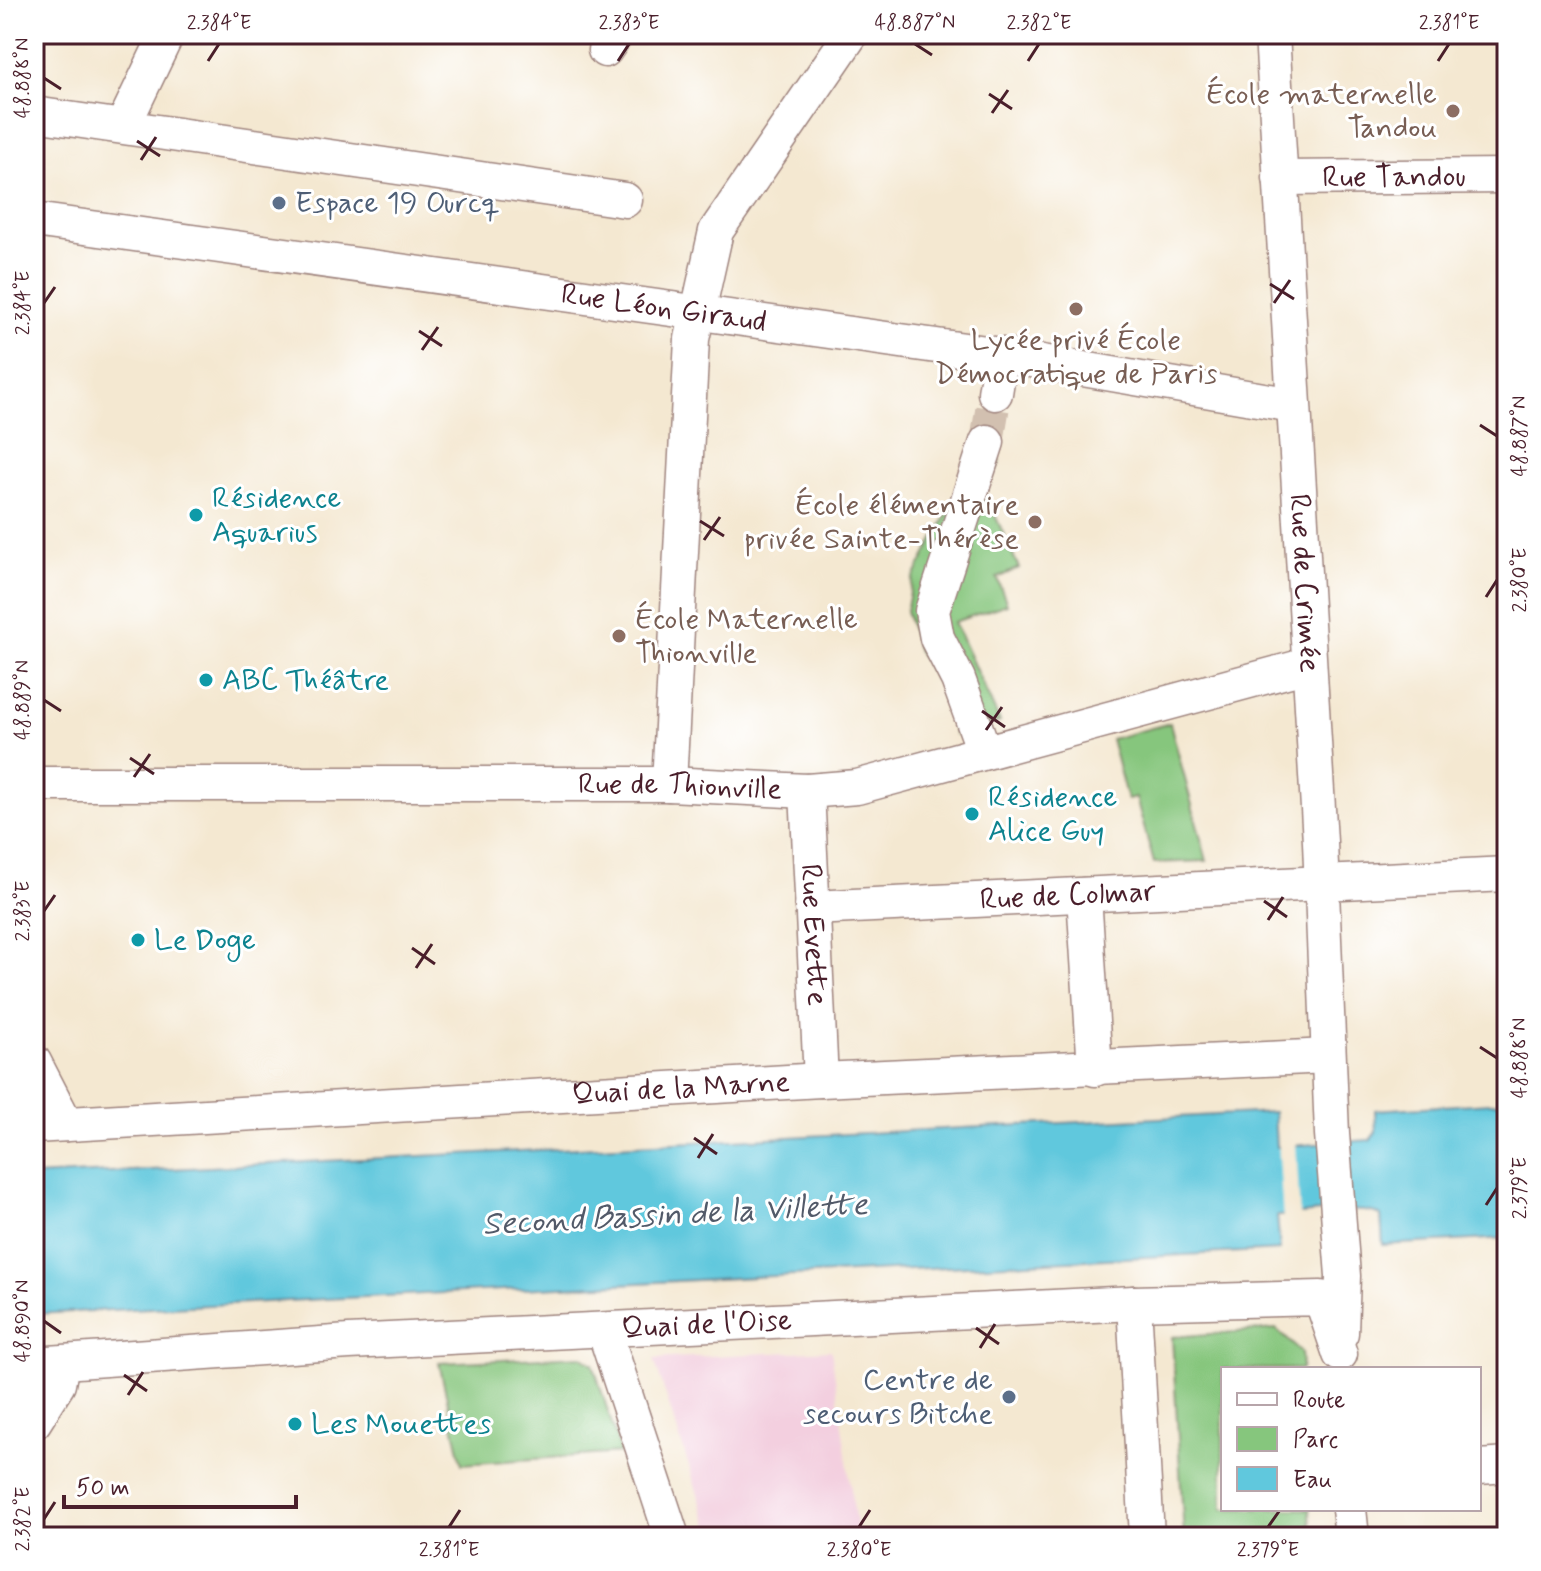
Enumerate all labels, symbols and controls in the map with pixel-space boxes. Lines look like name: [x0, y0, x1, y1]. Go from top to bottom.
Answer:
text: 2.384°E: [187, 10, 251, 37]
text: 2.383°E: [598, 10, 660, 37]
text: 48.887°N: [875, 10, 955, 37]
text: 2.382°E: [1007, 10, 1071, 37]
text: 2.381°E: [1419, 10, 1479, 37]
text: 48.888°N: [10, 38, 37, 118]
place label: École maternelle Tandou: [1206, 75, 1437, 148]
marker: École maternelle Tandou: [1444, 102, 1462, 120]
street label: Rue Tandou: [1322, 157, 1466, 197]
place label: Espace 19 Ourcq: [295, 184, 500, 223]
marker: Espace 19 Ourcq: [270, 194, 288, 212]
text: 2.384°E: [10, 271, 37, 335]
street label: Rue Léon Giraud: [559, 274, 769, 342]
marker: Lycée privé École Démocratique de Paris: [1067, 300, 1085, 318]
place label: Lycée privé École Démocratique de Paris: [935, 321, 1217, 394]
text: 48.887°N: [1507, 396, 1534, 476]
place label: Résidence Aquarius: [212, 479, 341, 552]
place label: École élémentaire privée Sainte-Thérèse: [744, 486, 1019, 559]
street label: Rue de Crimée: [1280, 493, 1329, 674]
marker: Résidence Aquarius: [187, 506, 205, 524]
marker: École élémentaire privée Sainte-Thérèse: [1026, 513, 1044, 531]
text: 2.380°E: [1507, 548, 1534, 612]
place label: École Maternelle Thionville: [635, 600, 858, 673]
marker: École Maternelle Thionville: [610, 627, 628, 645]
text: 48.889°N: [10, 660, 37, 740]
place label: ABC Théâtre: [222, 661, 389, 700]
marker: ABC Théâtre: [197, 671, 215, 689]
street label: Rue de Thionville: [578, 764, 783, 809]
place label: Résidence Alice Guy: [988, 778, 1117, 851]
marker: Résidence Alice Guy: [963, 805, 981, 823]
street label: Rue Evette: [791, 863, 837, 1007]
street label: Rue de Colmar: [979, 872, 1157, 919]
text: 2.383°E: [10, 880, 37, 942]
place label: Le Doge: [154, 921, 256, 962]
marker: Le Doge: [129, 931, 147, 949]
text: 48.888°N: [1507, 1018, 1534, 1098]
street label: Quai de la Marne: [571, 1062, 791, 1114]
text: 2.379°E: [1507, 1157, 1534, 1219]
water label: Second Bassin de la Villette: [482, 1184, 870, 1246]
text: 48.890°N: [10, 1280, 37, 1362]
street label: Quai de l'Oise: [621, 1301, 793, 1348]
place label: Centre de secours Bitche: [803, 1361, 993, 1434]
legend: [1221, 1367, 1481, 1511]
text: Route: [1293, 1385, 1345, 1416]
marker: Centre de secours Bitche: [1000, 1388, 1018, 1406]
place label: Les Mouettes: [311, 1405, 491, 1444]
marker: Les Mouettes: [286, 1415, 304, 1433]
text: Parc: [1293, 1425, 1338, 1456]
scale bar: [64, 1459, 296, 1509]
text: Eau: [1293, 1465, 1332, 1496]
text: 50 m: [76, 1473, 130, 1504]
text: 2.382°E: [10, 1487, 37, 1551]
text: 2.381°E: [419, 1537, 479, 1564]
text: 2.380°E: [827, 1537, 891, 1564]
text: 2.379°E: [1237, 1537, 1299, 1564]

